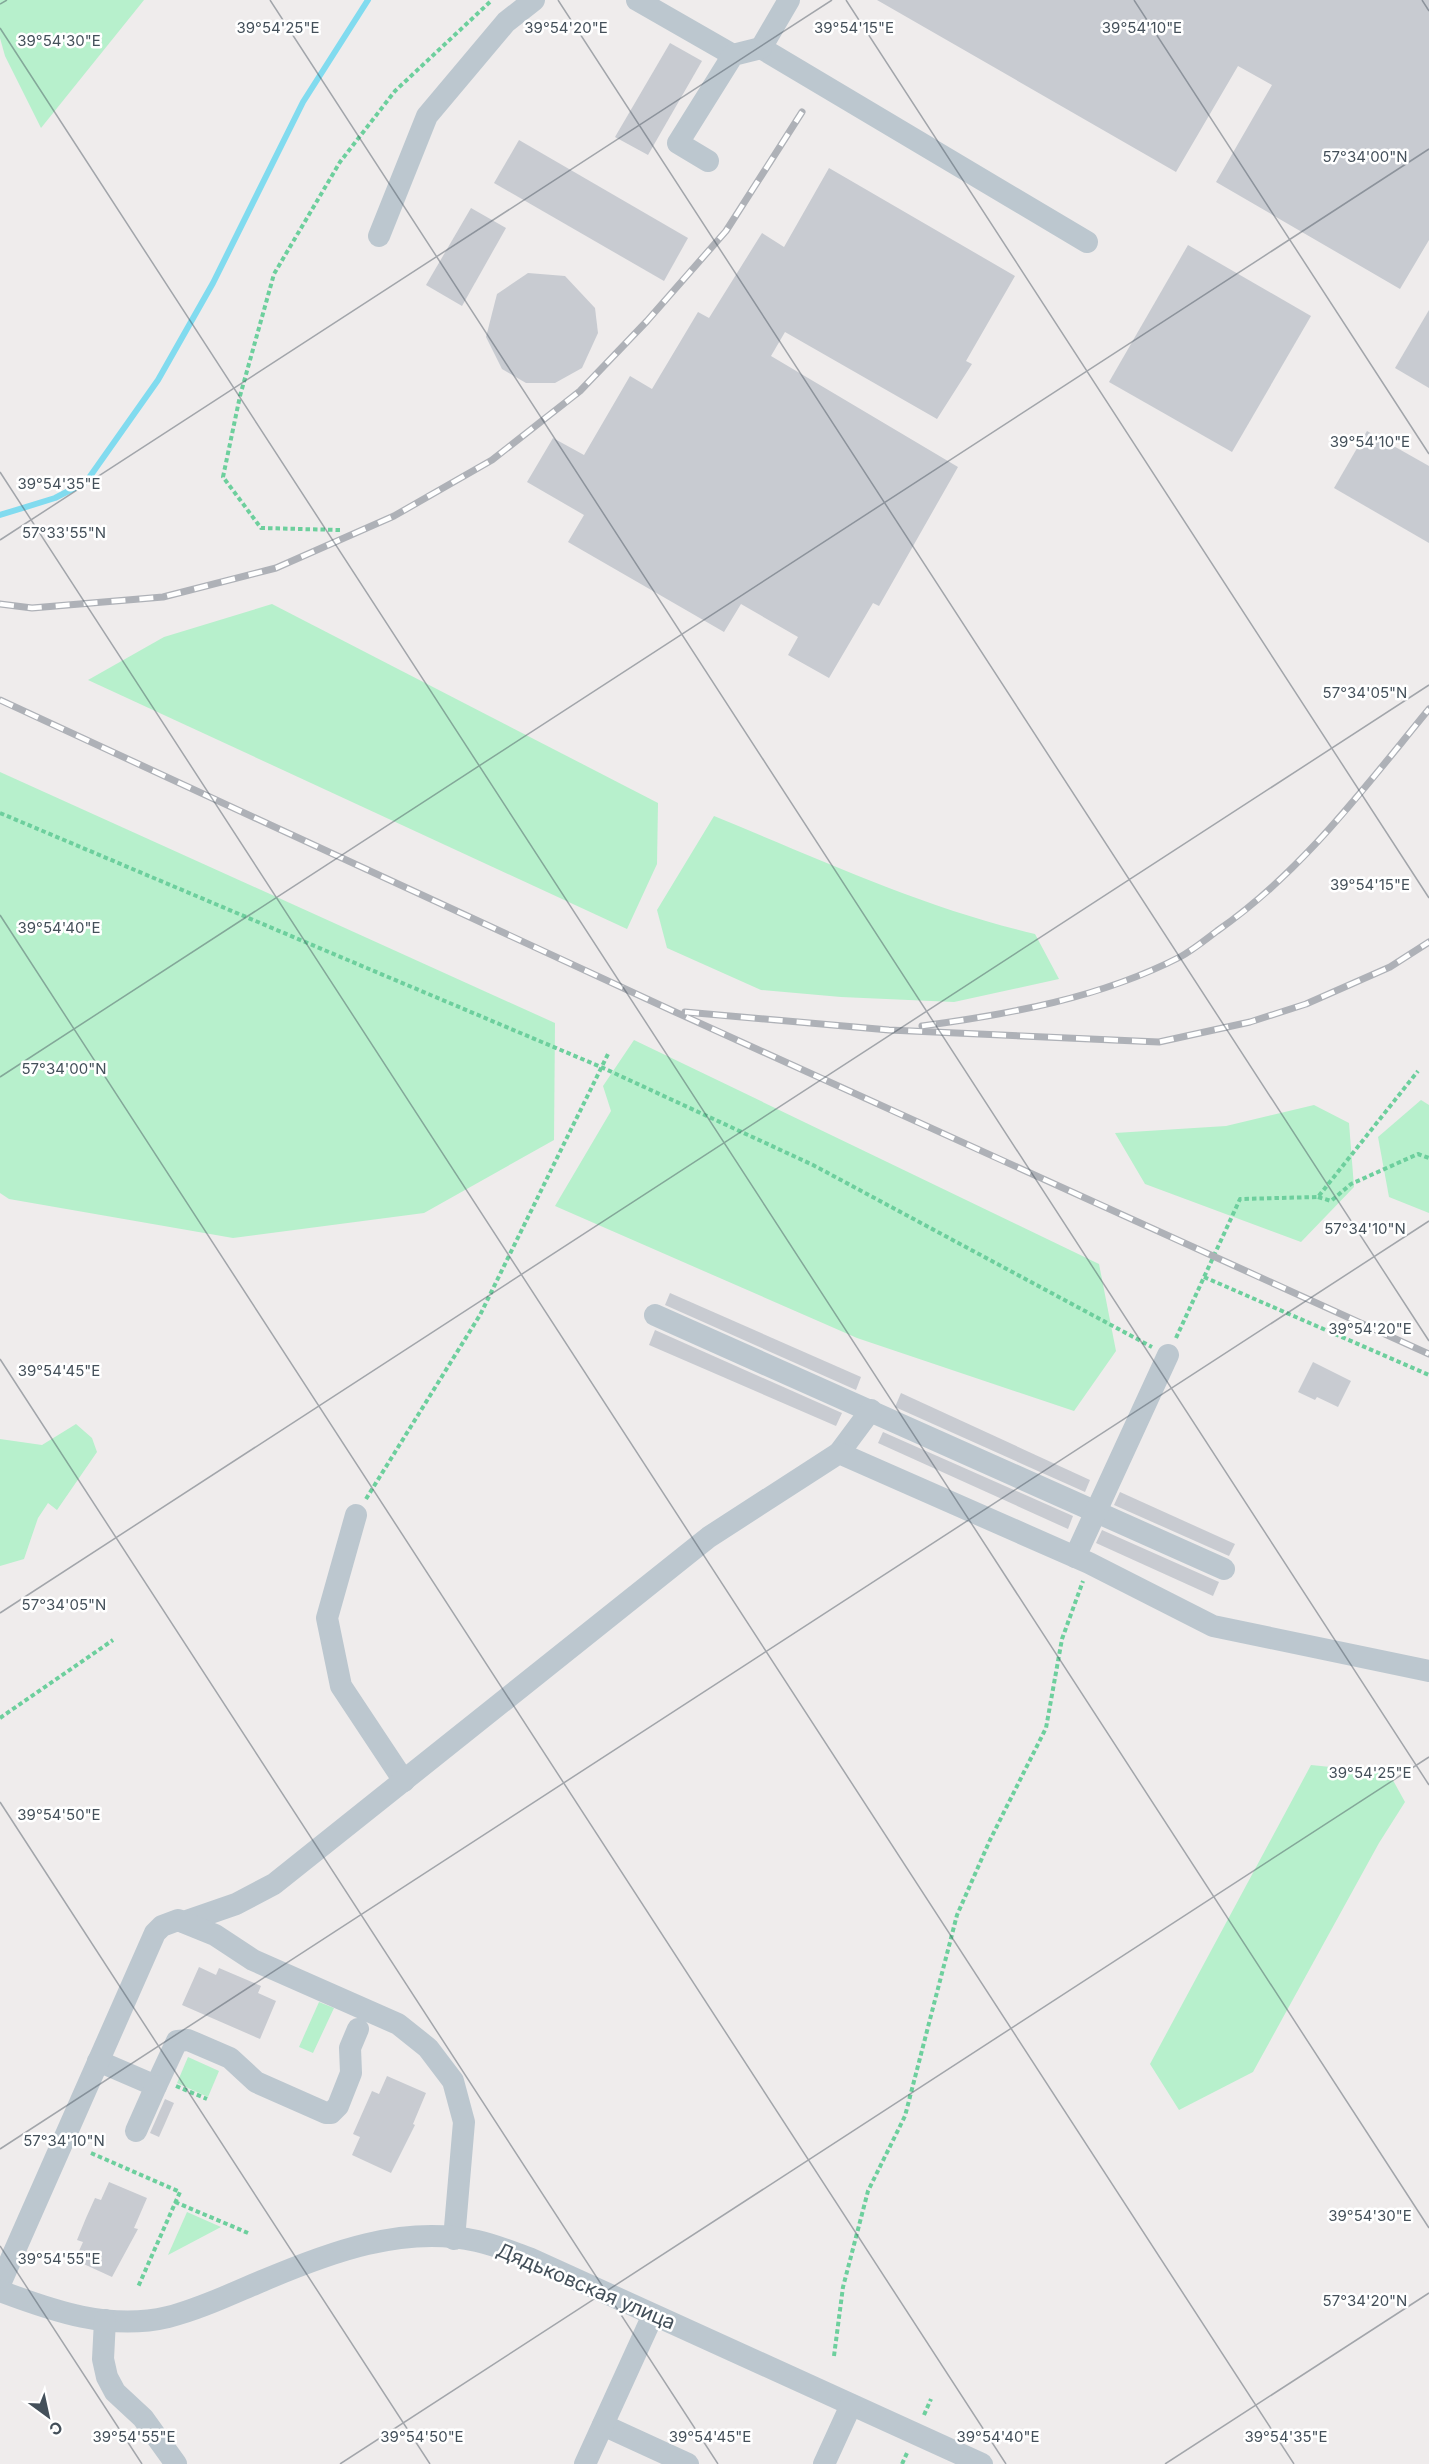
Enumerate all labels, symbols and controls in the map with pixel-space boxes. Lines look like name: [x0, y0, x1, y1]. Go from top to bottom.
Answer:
text: 39°54'25"E: [237, 18, 319, 37]
text: 39°54'20"E: [524, 18, 608, 37]
text: 39°54'15"E: [814, 18, 894, 37]
text: 39°54'10"E: [1102, 18, 1182, 37]
text: 39°54'30"E: [17, 31, 101, 50]
text: 57°34'00"N: [1322, 147, 1408, 166]
text: 39°54'10"E: [1330, 432, 1410, 451]
text: 39°54'35"E: [17, 474, 101, 493]
text: 57°33'55"N: [22, 523, 106, 542]
text: 57°34'05"N: [1323, 683, 1407, 702]
text: 39°54'15"E: [1330, 875, 1410, 894]
text: 39°54'40"E: [18, 918, 100, 937]
text: 57°34'00"N: [21, 1059, 107, 1078]
text: 57°34'10"N: [1324, 1219, 1406, 1238]
text: 39°54'20"E: [1328, 1319, 1412, 1338]
text: 39°54'45"E: [18, 1361, 100, 1380]
text: 57°34'05"N: [22, 1595, 106, 1614]
text: 39°54'25"E: [1329, 1763, 1411, 1782]
text: 39°54'50"E: [17, 1805, 101, 1824]
text: 57°34'10"N: [23, 2131, 105, 2150]
text: 39°54'30"E: [1328, 2206, 1412, 2225]
street label: Дядьковская улица: [493, 2237, 679, 2335]
text: 39°54'55"E: [18, 2249, 100, 2268]
text: 57°34'20"N: [1323, 2291, 1407, 2310]
north arrow: [18, 2386, 78, 2446]
text: С: [46, 2417, 67, 2440]
text: 39°54'55"E: [93, 2427, 175, 2446]
text: 39°54'50"E: [380, 2427, 464, 2446]
text: 39°54'45"E: [669, 2427, 751, 2446]
text: 39°54'40"E: [957, 2427, 1039, 2446]
text: 39°54'35"E: [1244, 2427, 1328, 2446]

